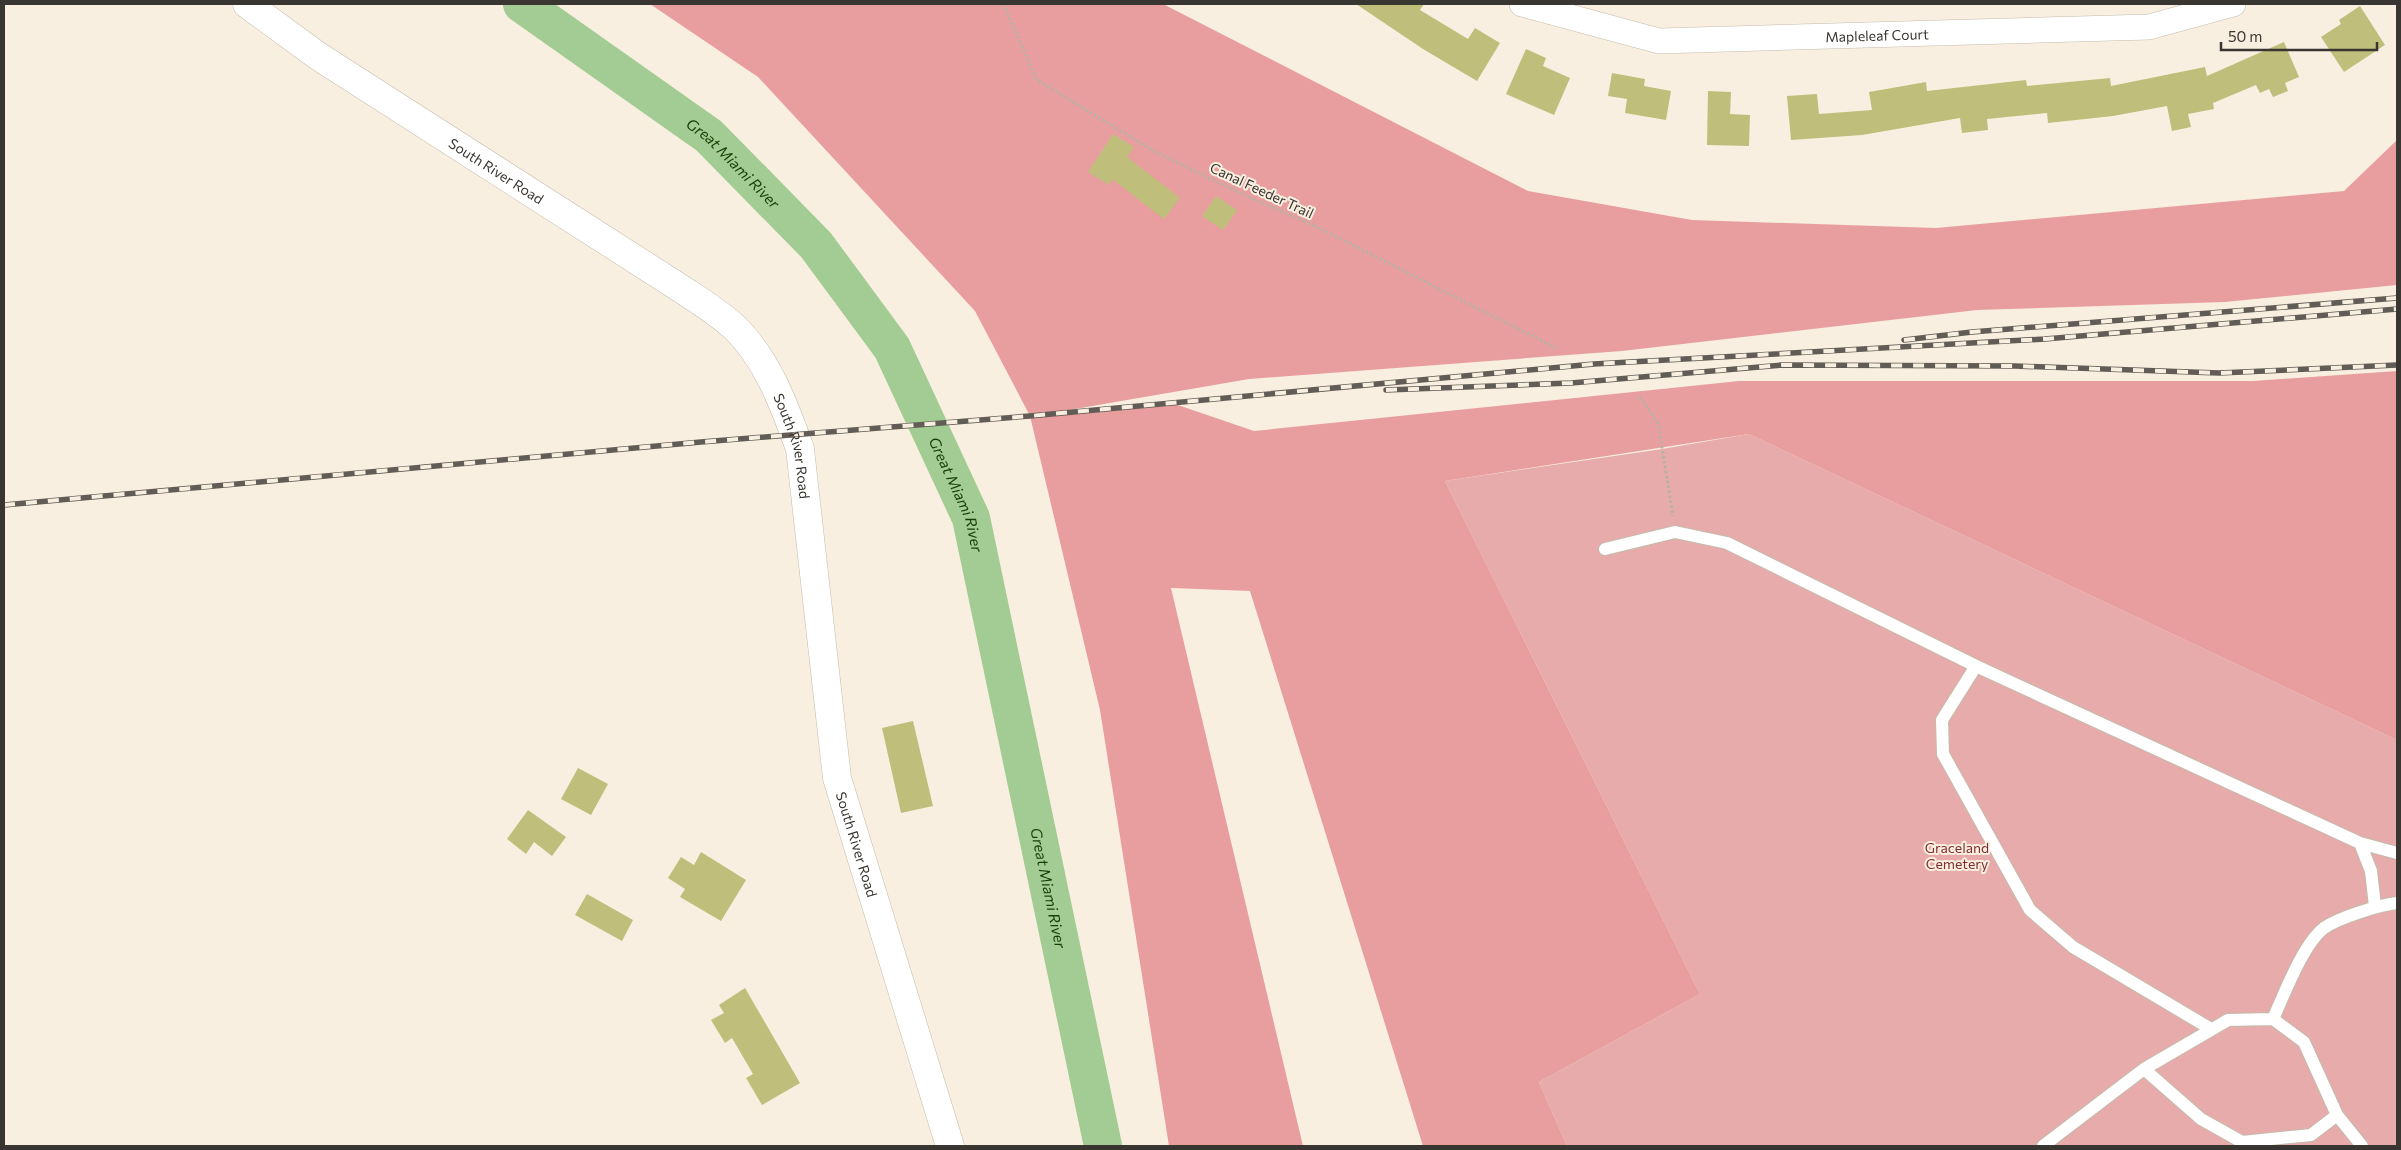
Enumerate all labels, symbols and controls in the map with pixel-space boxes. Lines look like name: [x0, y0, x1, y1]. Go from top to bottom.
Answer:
scale bar: [2221, 20, 2377, 52]
street label: Mapleleaf Court: [1825, 25, 1929, 45]
text: 50 m: [2228, 27, 2262, 45]
water label: Great Miami River: [683, 114, 784, 213]
street label: South River Road: [446, 134, 547, 207]
street label: Canal Feeder Trail: [1207, 159, 1317, 221]
street label: South River Road: [771, 390, 814, 500]
water label: Great Miami River: [926, 434, 987, 554]
street label: South River Road: [833, 790, 881, 899]
water label: Great Miami River: [1027, 826, 1070, 951]
park label: Graceland Cemetery: [1925, 839, 1989, 872]

